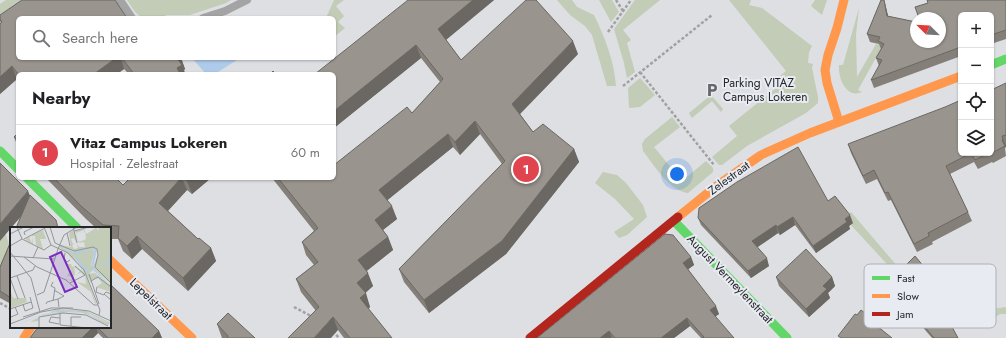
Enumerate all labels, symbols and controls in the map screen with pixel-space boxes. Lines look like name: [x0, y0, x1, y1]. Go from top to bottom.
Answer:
north arrow: [910, 12, 946, 48]
map controls: [958, 12, 994, 156]
button: +: [958, 12, 994, 48]
search box: [16, 16, 336, 60]
icon: search: [30, 27, 52, 49]
text: Search here: [62, 27, 138, 49]
button: −: [958, 48, 994, 84]
place label: Parking VITAZ Campus Lokeren: [723, 74, 808, 106]
parking icon: Parking VITAZ Campus Lokeren: [704, 82, 720, 98]
button: locate: [958, 84, 994, 120]
text: Nearby: [32, 86, 90, 110]
button: layers: [958, 120, 994, 156]
text: Vitaz Campus Lokeren: [70, 132, 227, 154]
text: 1: [42, 143, 48, 162]
text: 60 m: [291, 143, 320, 162]
text: Hospital · Zelestraat: [70, 154, 178, 173]
pin: 1: [513, 154, 539, 184]
street label: Zelestraat: [704, 157, 754, 199]
your location: [667, 164, 687, 184]
inset map: [10, 227, 111, 328]
street label: August Vermeylenstraat: [683, 230, 777, 328]
legend: [864, 264, 996, 328]
text: Fast: [897, 270, 915, 286]
street label: Lepelstraat: [125, 274, 177, 324]
text: Slow: [897, 288, 919, 304]
text: Jam: [895, 306, 914, 322]

